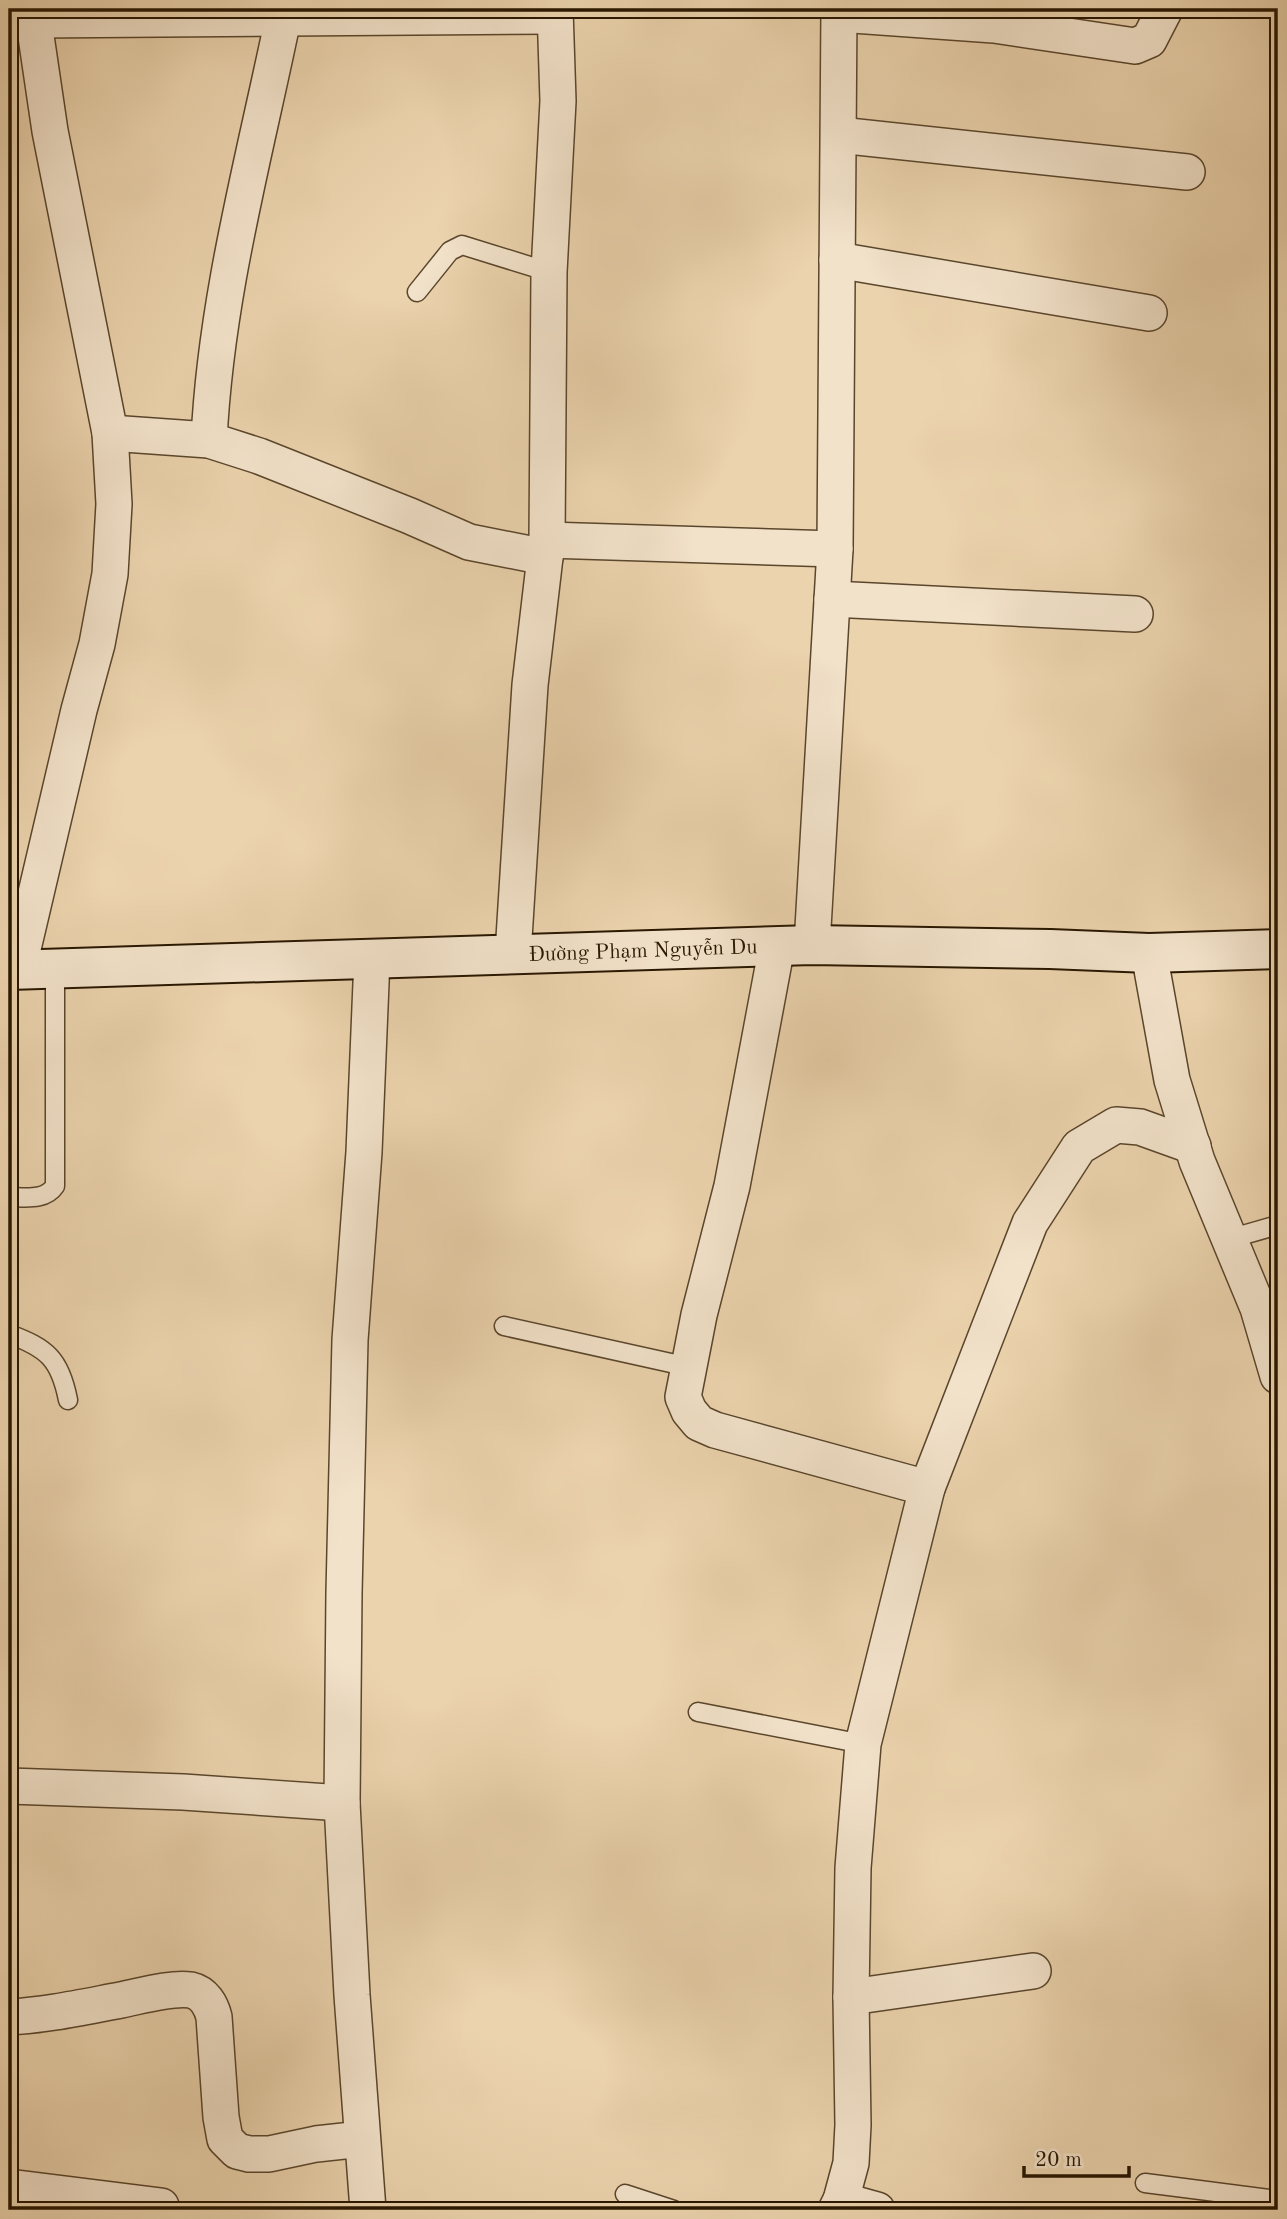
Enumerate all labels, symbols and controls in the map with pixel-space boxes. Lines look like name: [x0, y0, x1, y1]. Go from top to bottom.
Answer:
street label: Đường Phạm Nguyễn Du: [528, 935, 758, 966]
scale bar: [1024, 2135, 1130, 2179]
text: 20 m: [1035, 2150, 1082, 2171]

